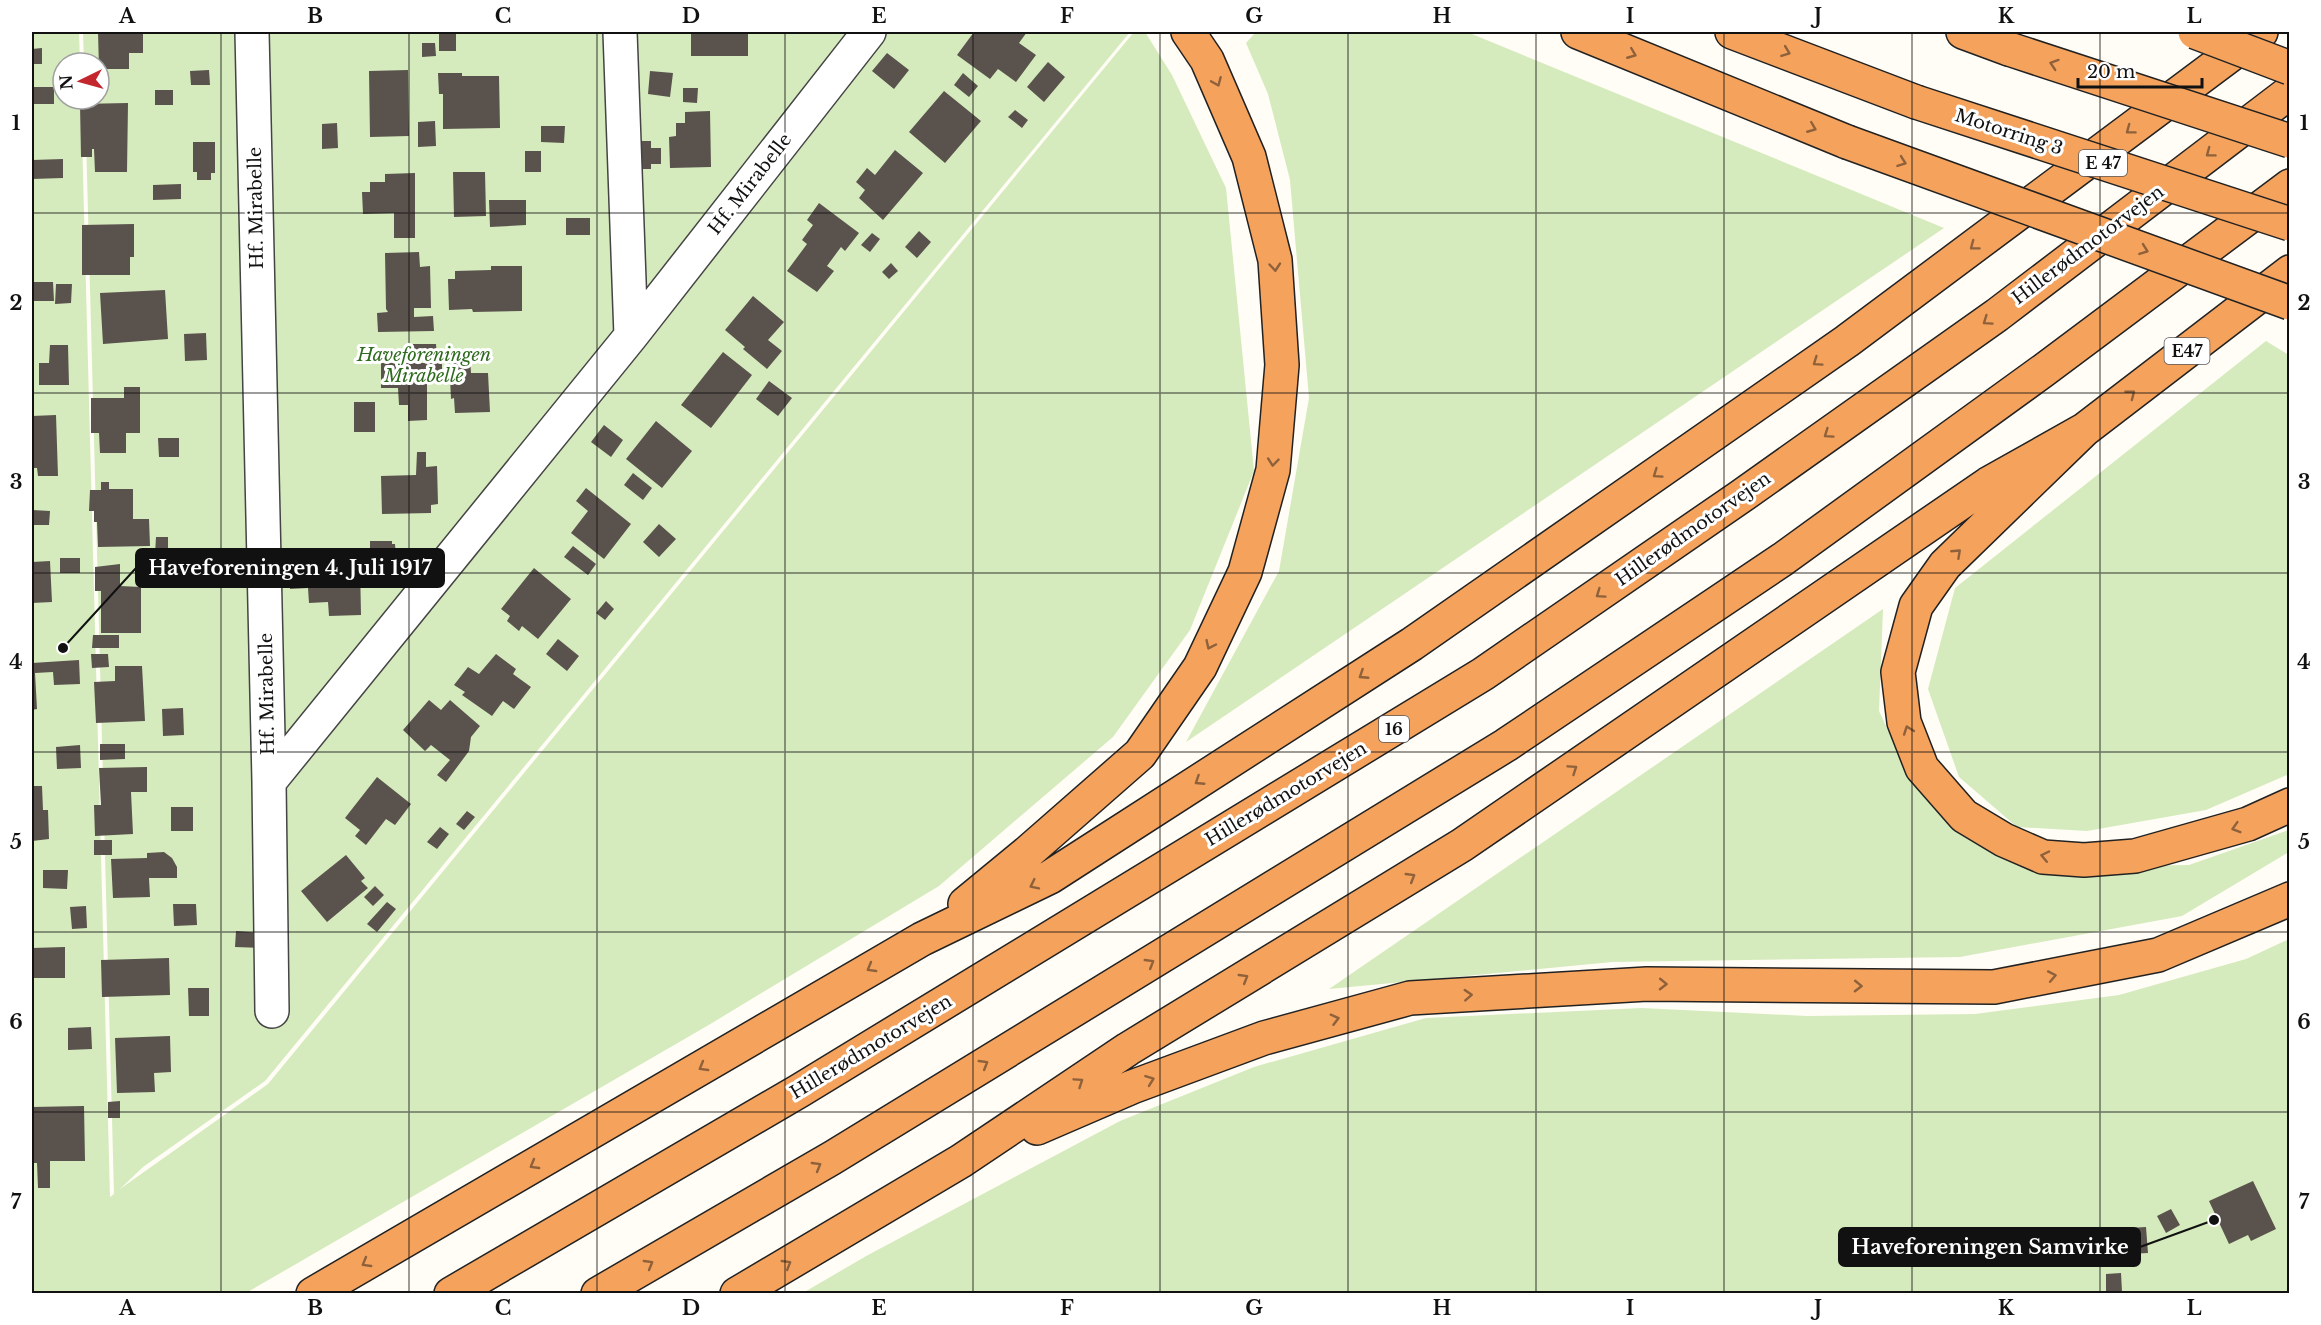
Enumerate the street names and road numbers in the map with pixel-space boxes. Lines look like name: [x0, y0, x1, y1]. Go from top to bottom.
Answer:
street label: Motorring 3: [1952, 104, 2066, 160]
street label: Hf. Mirabelle: [704, 129, 796, 239]
street label: Hf. Mirabelle: [244, 147, 268, 269]
road number: E 47: [2079, 150, 2127, 176]
street label: Hillerødmotorvejen: [2008, 181, 2168, 309]
road number: E47: [2164, 338, 2210, 364]
street label: Hillerødmotorvejen: [1611, 467, 1775, 591]
street label: Hf. Mirabelle: [255, 633, 279, 755]
road number: 16: [1379, 716, 1409, 742]
street label: Hillerødmotorvejen: [1201, 737, 1371, 851]
street label: Hillerødmotorvejen: [786, 990, 956, 1104]

